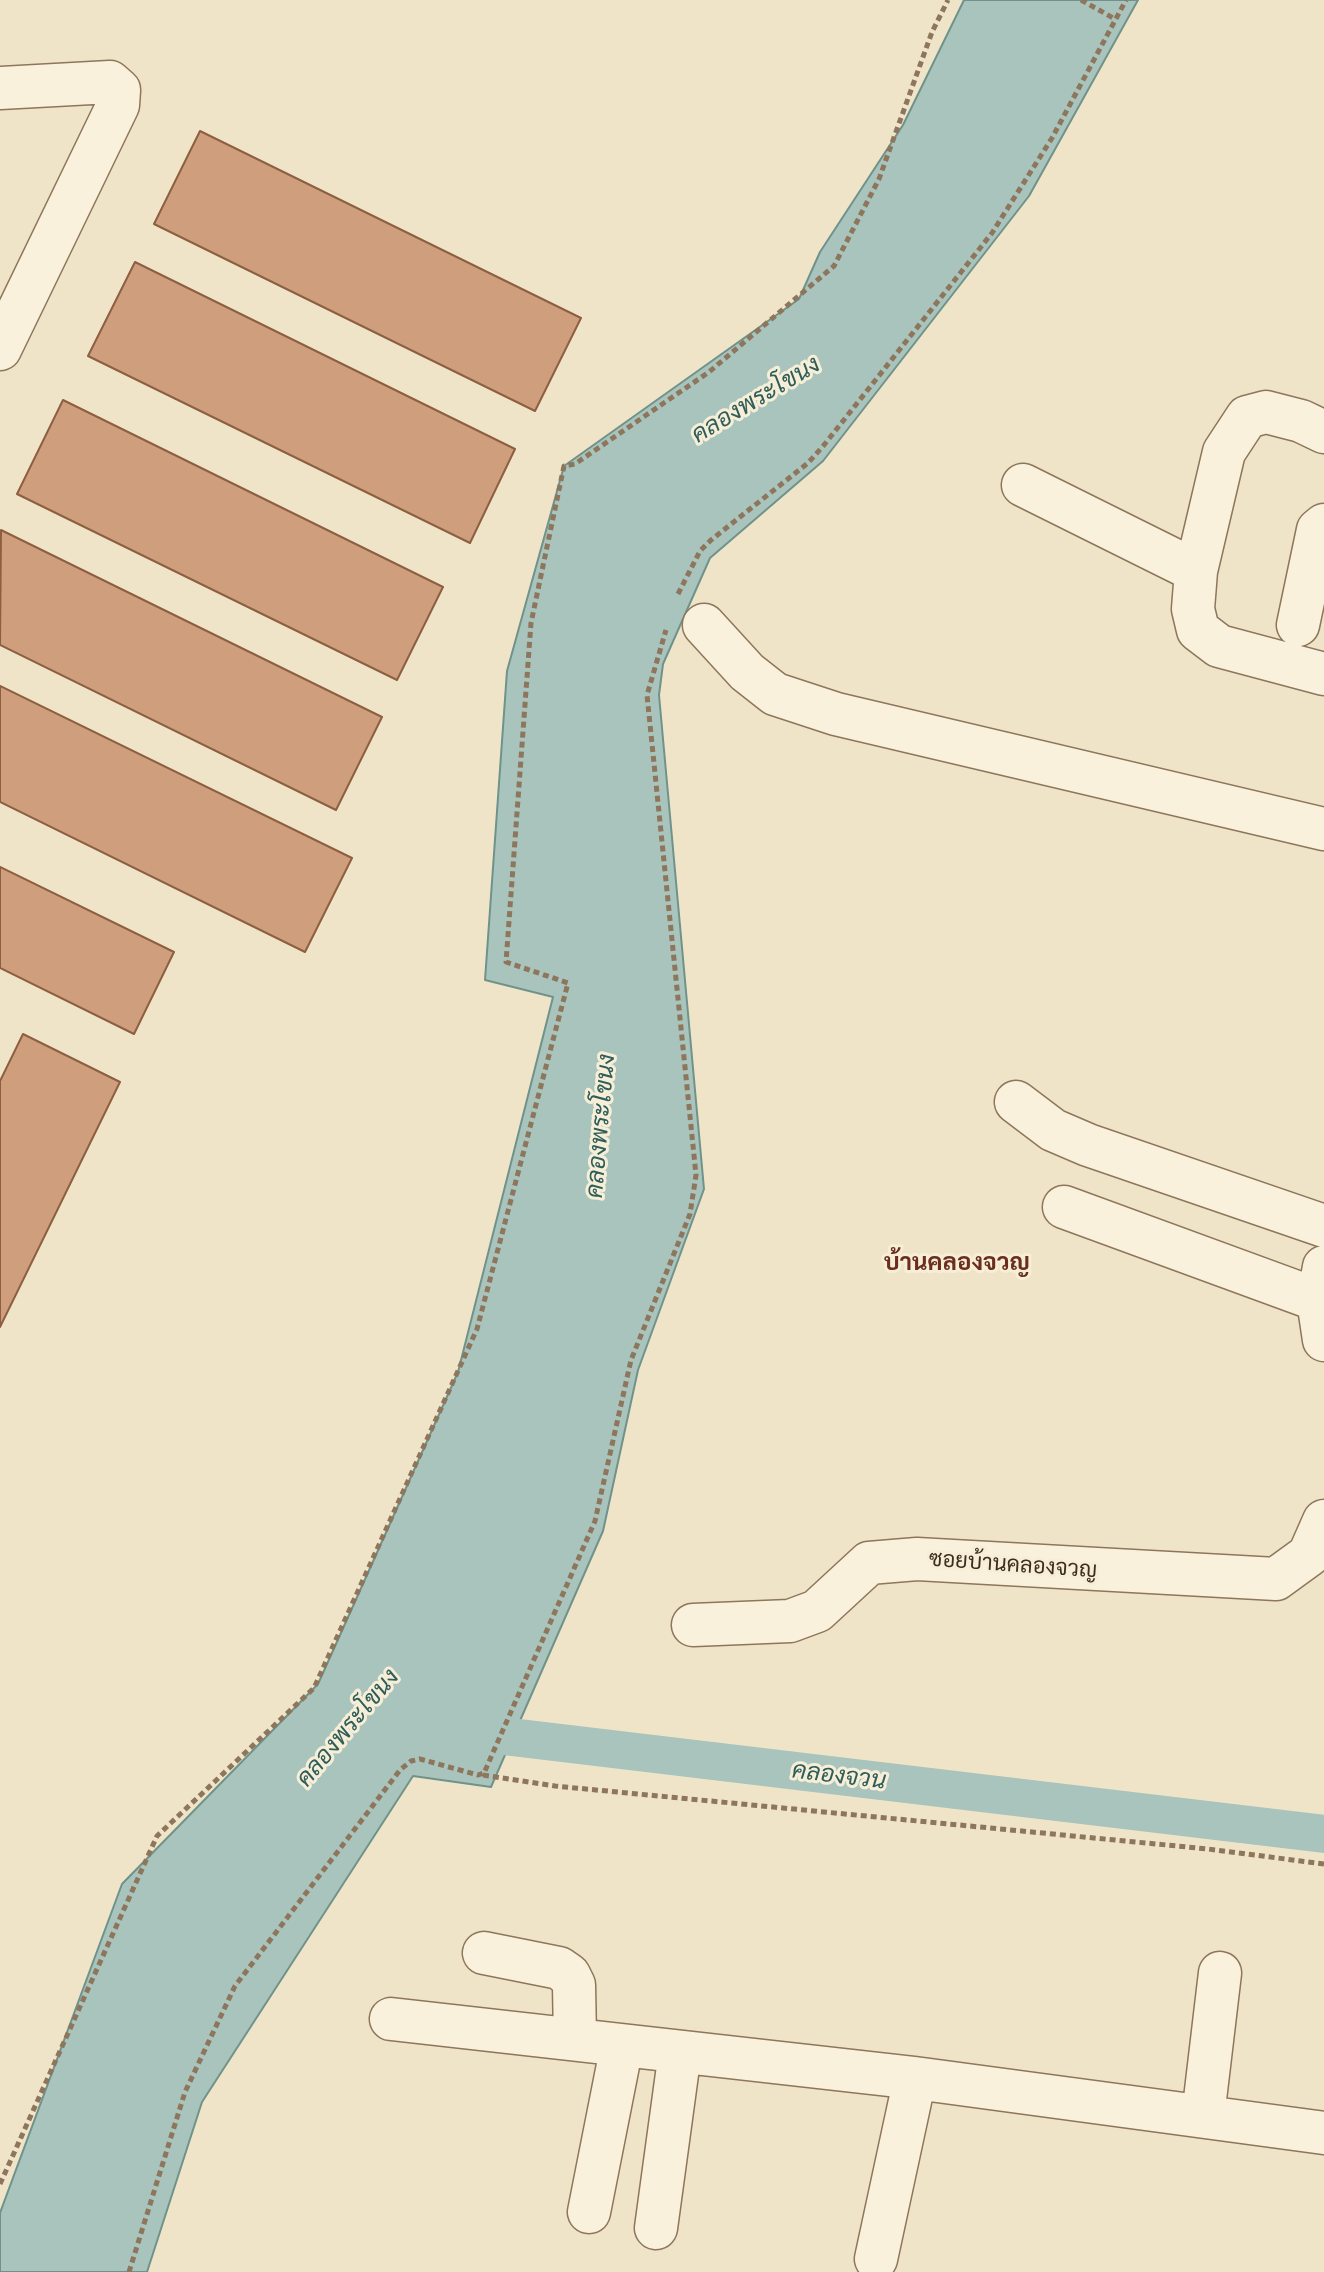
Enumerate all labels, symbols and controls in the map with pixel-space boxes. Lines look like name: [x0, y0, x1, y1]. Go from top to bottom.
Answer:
water label: คลองพระโขนง: [687, 350, 825, 450]
water label: คลองพระโขนง: [580, 1053, 622, 1199]
district label: บ้านคลองจวญ: [884, 1249, 1030, 1277]
street label: ซอยบ้านคลองจวญ: [928, 1546, 1098, 1584]
water label: คลองพระโขนง: [290, 1663, 406, 1793]
water label: คลองจวน: [790, 1756, 888, 1796]

